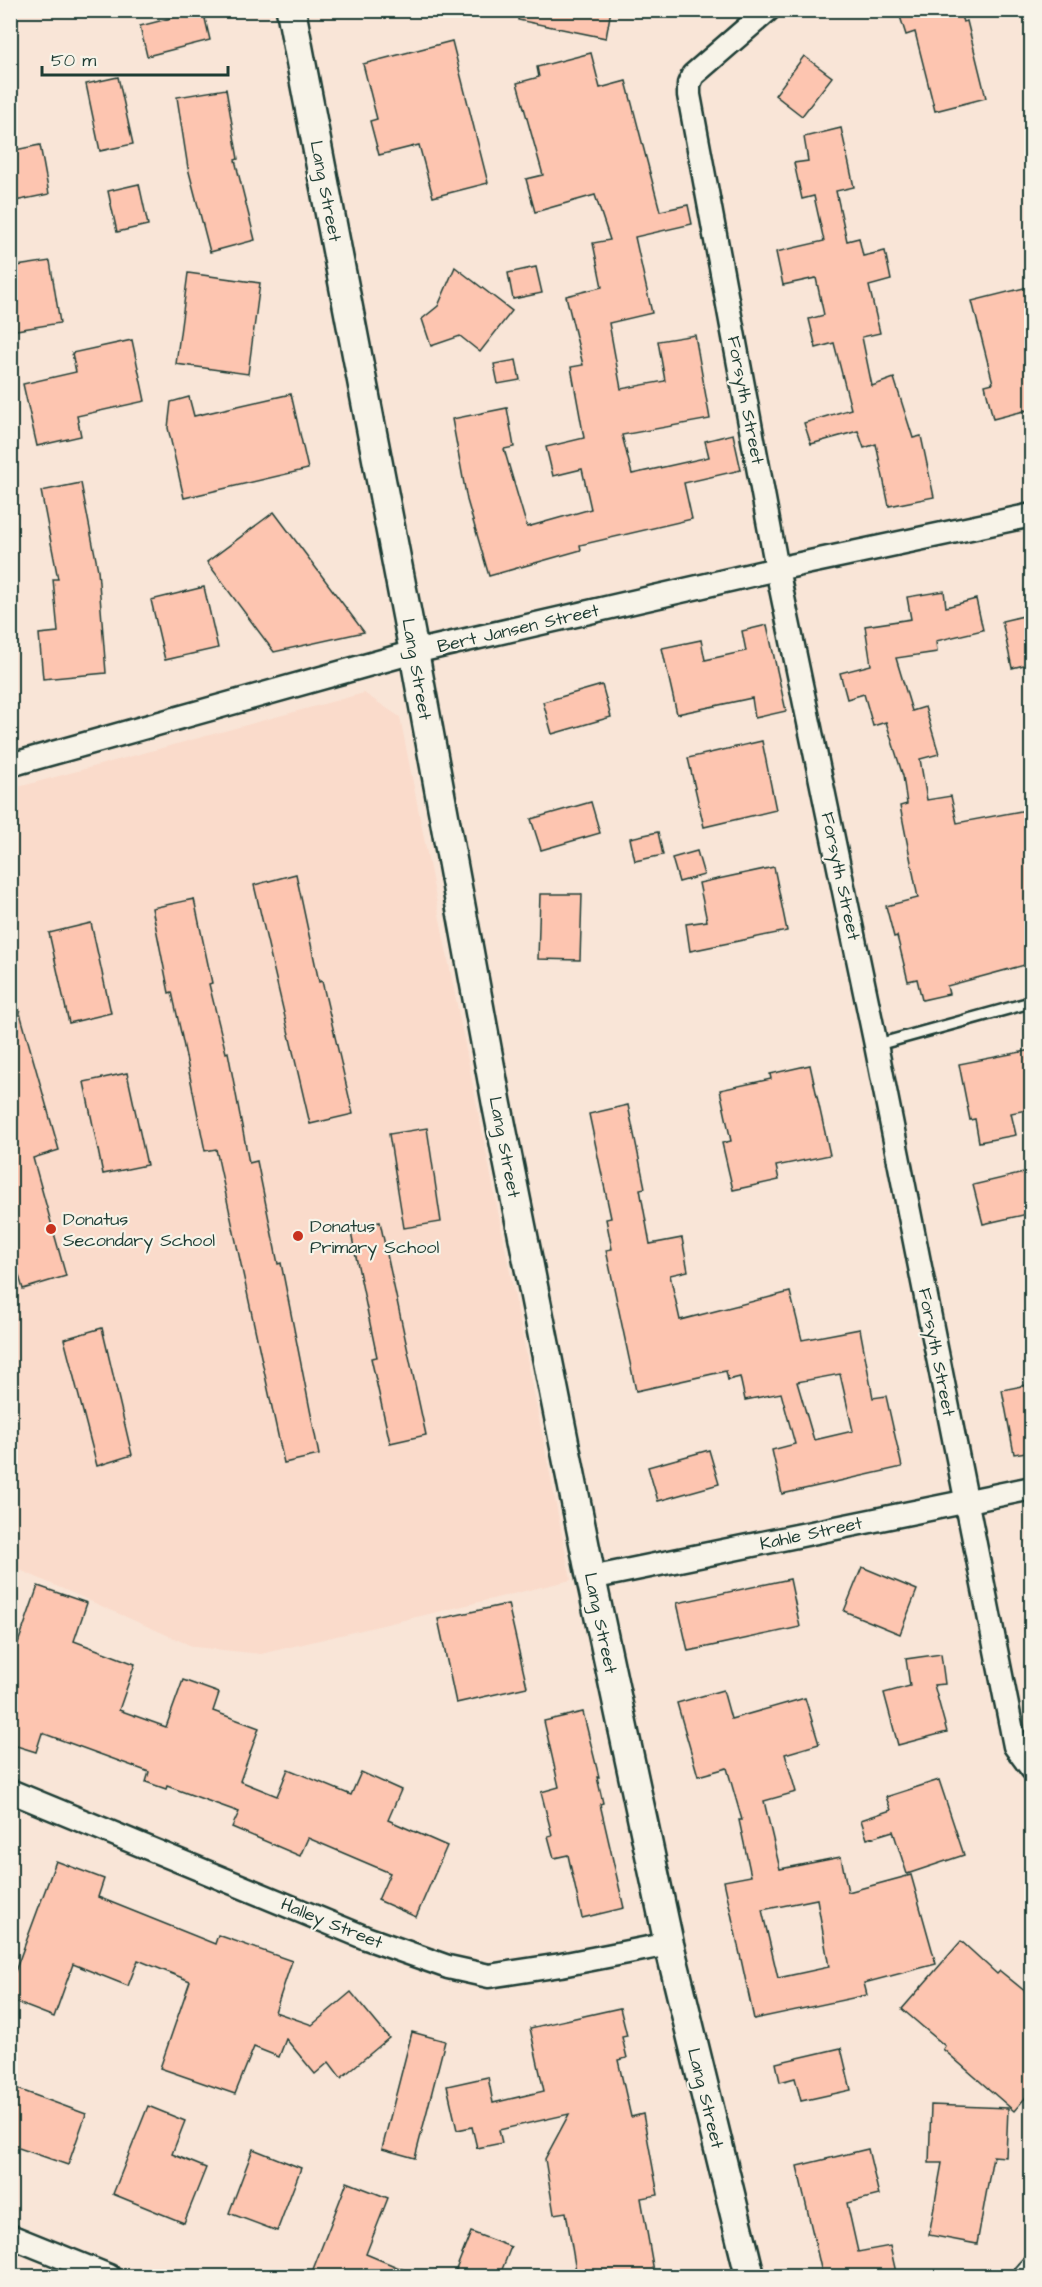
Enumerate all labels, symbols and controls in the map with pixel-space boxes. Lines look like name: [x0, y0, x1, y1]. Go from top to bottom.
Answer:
scale bar: [42, 39, 228, 77]
text: 50 m: [51, 48, 96, 73]
street label: Lang Street: [302, 138, 348, 245]
street label: Forsyth Street: [720, 334, 770, 467]
street label: Bert Jansen Street: [435, 598, 602, 659]
street label: Lang Street: [394, 616, 438, 723]
street label: Forsyth Street: [814, 810, 866, 943]
street label: Lang Street: [481, 1094, 527, 1201]
place label: Donatus Secondary School: [63, 1207, 215, 1254]
place label: Donatus Primary School: [310, 1214, 439, 1261]
marker: Donatus Secondary School: [44, 1222, 58, 1236]
marker: Donatus Primary School: [291, 1229, 305, 1243]
street label: Forsyth Street: [911, 1286, 961, 1419]
street label: Kahle Street: [758, 1510, 865, 1557]
street label: Lang Street: [577, 1570, 624, 1677]
street label: Halley Street: [277, 1892, 387, 1956]
street label: Lang Street: [680, 2045, 730, 2152]

